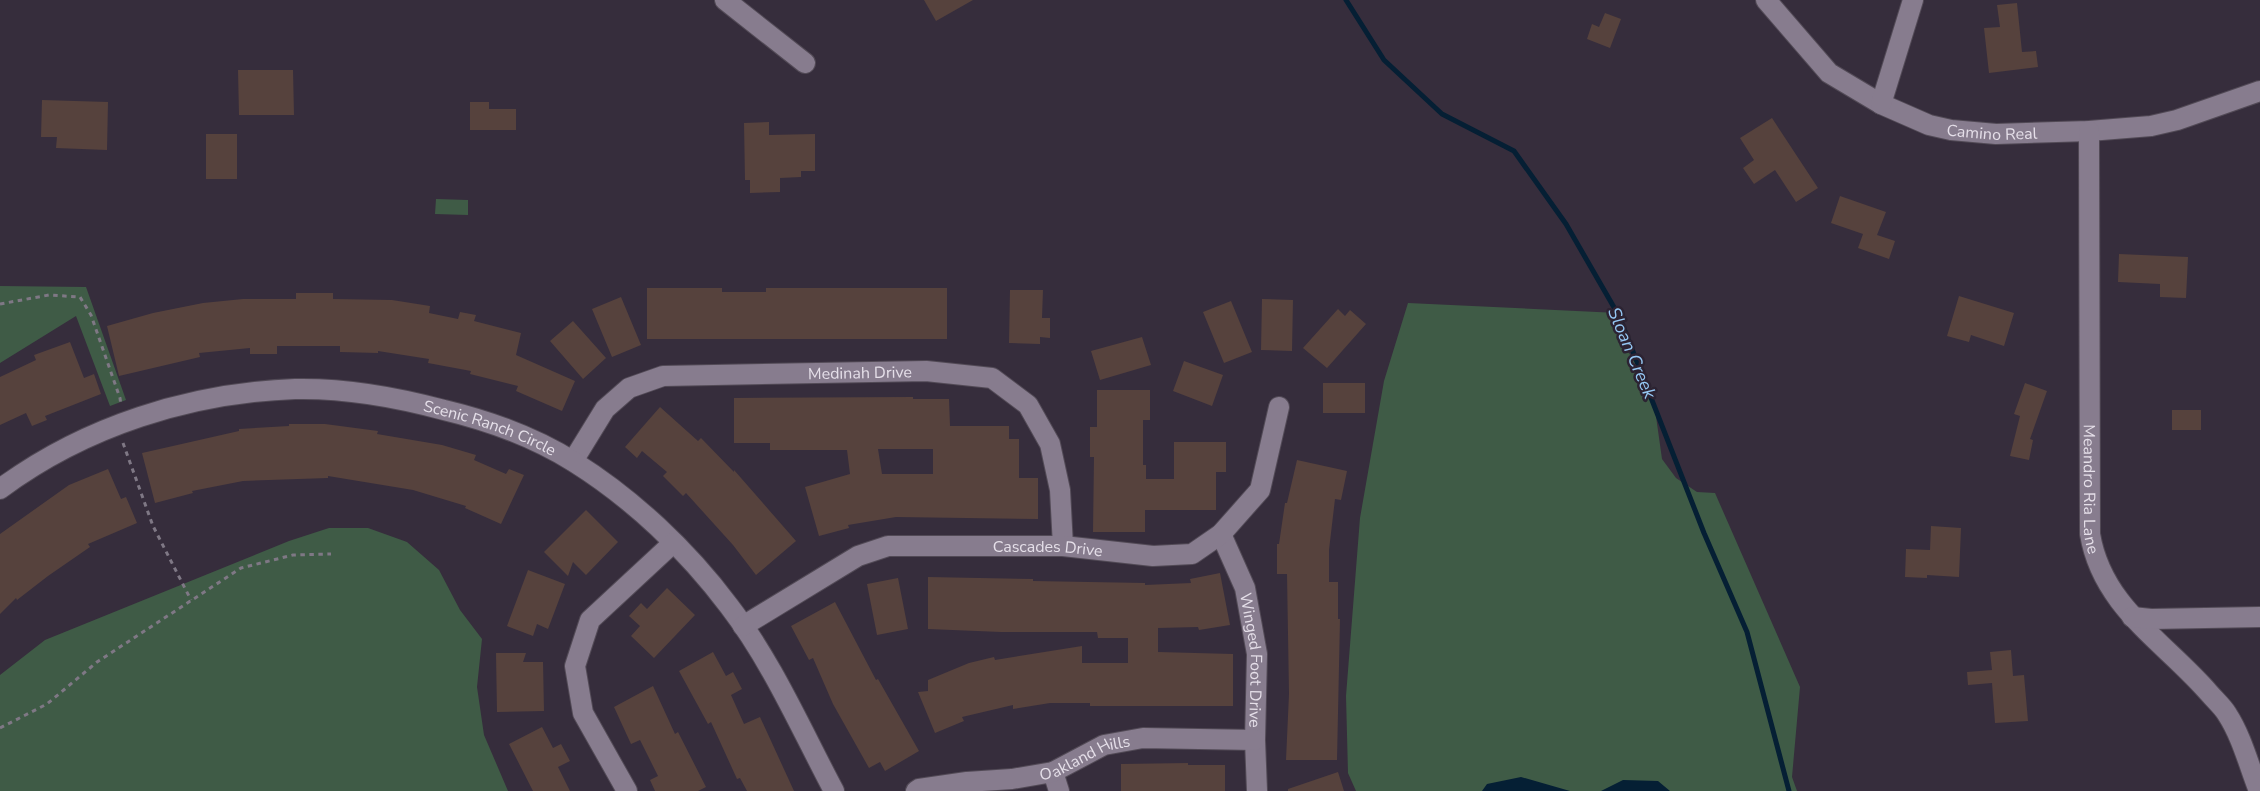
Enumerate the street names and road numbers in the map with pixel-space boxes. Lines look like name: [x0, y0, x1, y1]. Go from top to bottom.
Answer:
street label: Camino Real: [1946, 120, 2038, 146]
street label: Medinah Drive: [808, 361, 912, 385]
street label: Scenic Ranch Circle: [421, 395, 560, 462]
street label: Meandro Ria Lane: [2078, 424, 2104, 557]
street label: Cascades Drive: [993, 536, 1104, 562]
street label: Winged Foot Drive: [1234, 591, 1267, 728]
street label: Oakland Hills: [1038, 731, 1132, 786]

